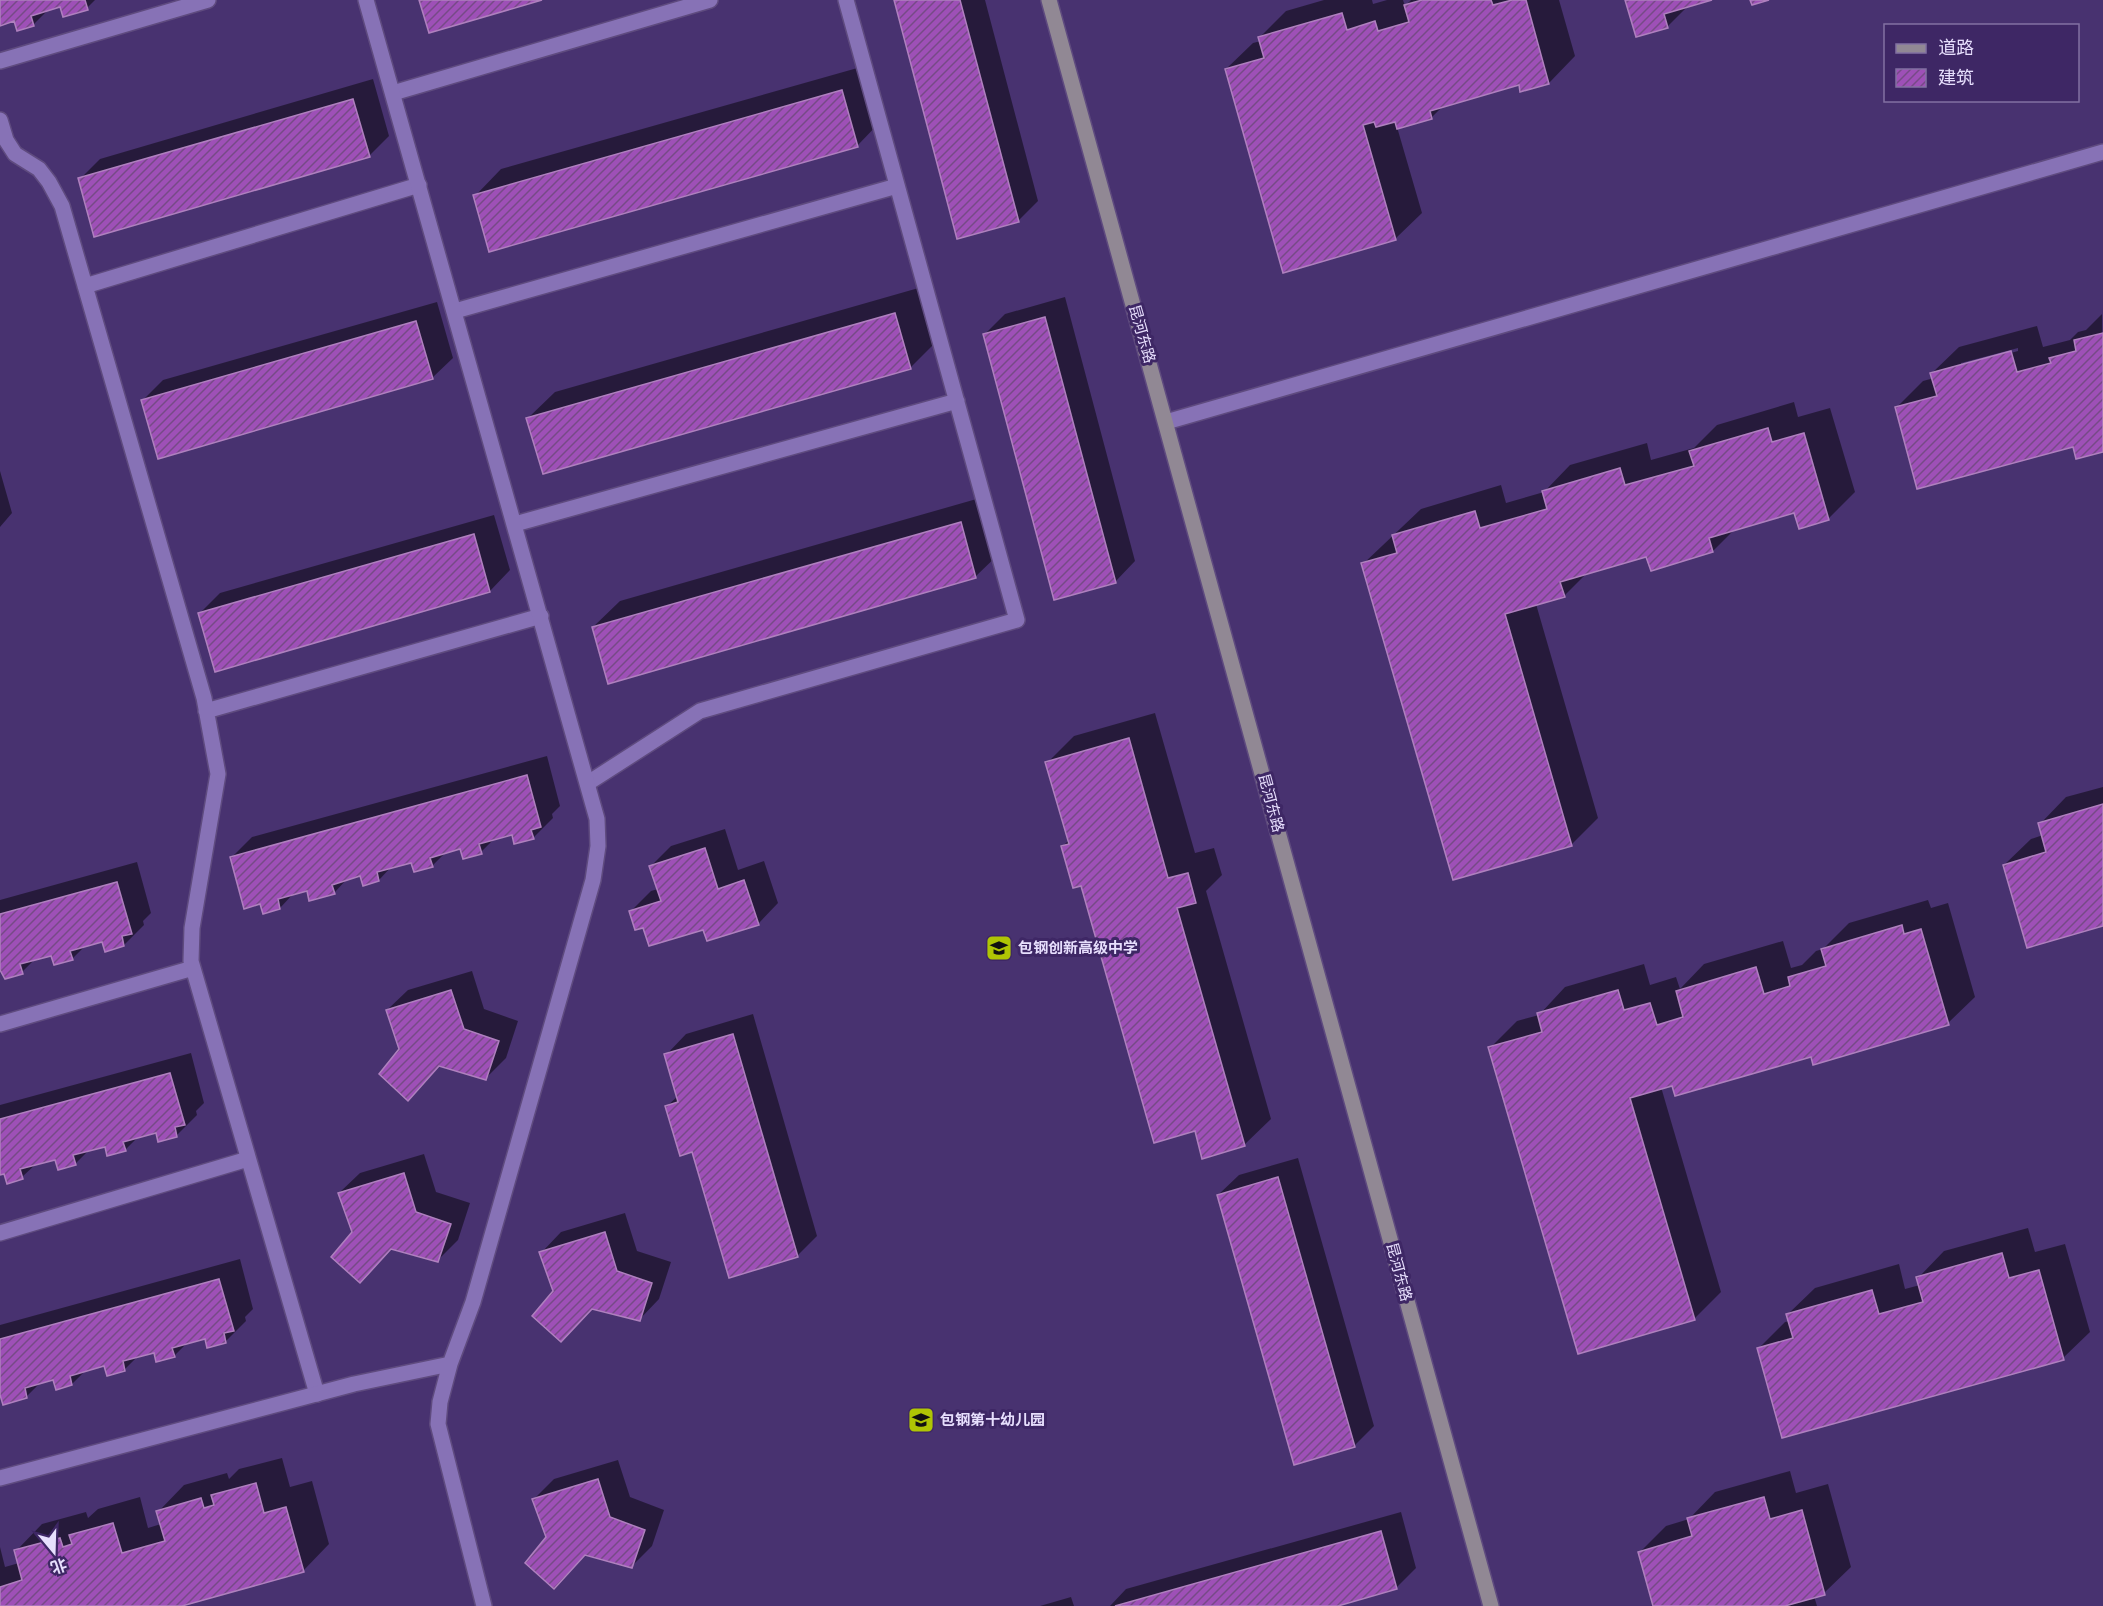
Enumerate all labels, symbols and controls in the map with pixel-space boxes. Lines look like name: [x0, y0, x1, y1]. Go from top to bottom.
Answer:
legend: [1884, 24, 2079, 102]
text: 道路: [1938, 38, 1974, 58]
text: 建筑: [1938, 68, 1974, 88]
street label: 昆河东路: [1126, 303, 1159, 365]
street label: 昆河东路: [1256, 772, 1287, 834]
school or university icon: 包钢创新高级中学: [984, 933, 1014, 963]
place label: 包钢创新高级中学: [1018, 939, 1138, 956]
street label: 昆河东路: [1384, 1241, 1415, 1303]
school or university icon: 包钢第十幼儿园: [906, 1405, 936, 1435]
place label: 包钢第十幼儿园: [940, 1411, 1045, 1428]
north arrow: [24, 1522, 84, 1582]
text: 北: [48, 1555, 69, 1576]

